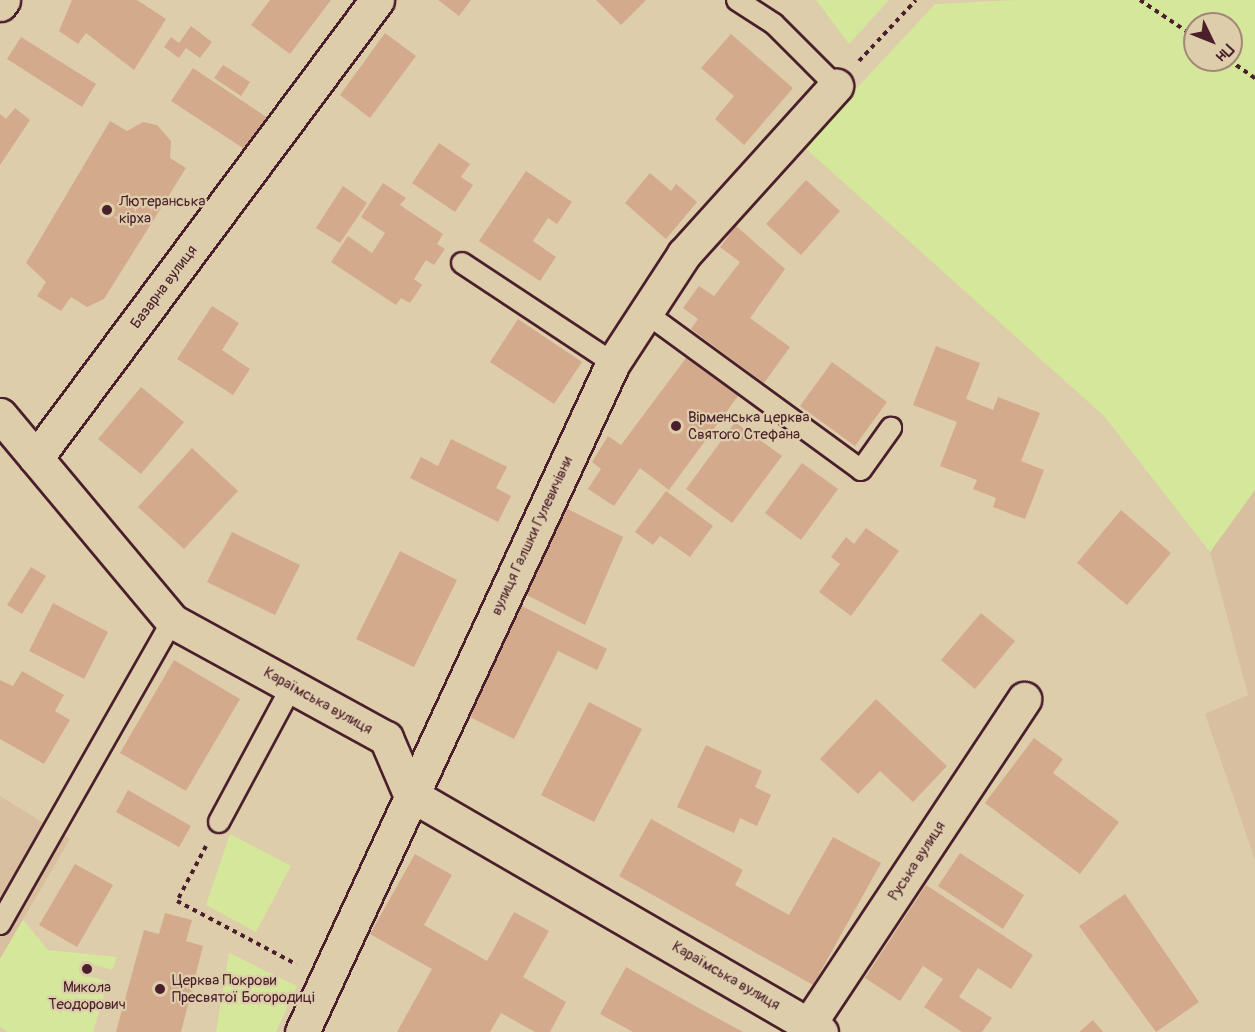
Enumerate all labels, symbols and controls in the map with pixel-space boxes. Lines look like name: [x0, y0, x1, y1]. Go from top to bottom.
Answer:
north arrow: [1183, 12, 1243, 72]
text: Пн: [1211, 40, 1238, 66]
place label: Лютеранська кірха: [119, 192, 205, 227]
marker: Лютеранська кірха: [100, 203, 114, 217]
street label: Базарна вулиця: [127, 242, 201, 332]
place label: Вірменська церква Святого Стефана: [688, 408, 809, 443]
marker: Вірменська церква Святого Стефана: [669, 419, 683, 433]
street label: вулиця Галшки Гулевичівни: [487, 454, 577, 618]
street label: Караїмська вулиця: [260, 664, 376, 738]
street label: Руська вулиця: [885, 818, 949, 904]
street label: Караїмська вулиця: [669, 938, 783, 1014]
marker: Микола Теодорович: [80, 962, 94, 976]
place label: Церква Покрови Пресвятої Богородиці: [172, 971, 315, 1006]
place label: Микола Теодорович: [48, 978, 126, 1013]
marker: Церква Покрови Пресвятої Богородиці: [153, 982, 167, 996]

